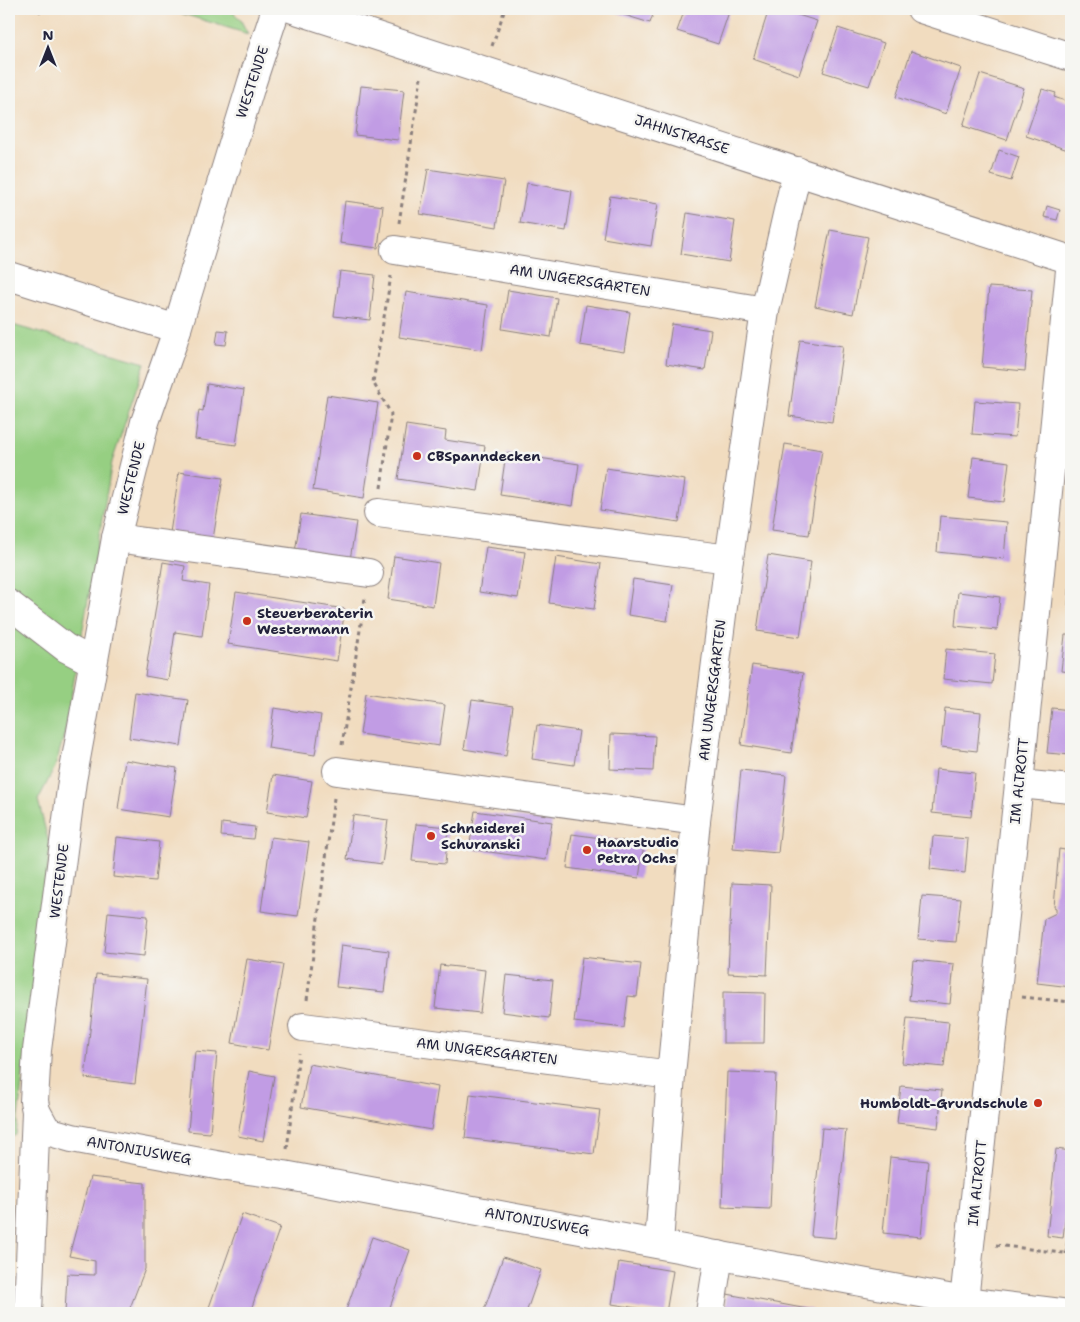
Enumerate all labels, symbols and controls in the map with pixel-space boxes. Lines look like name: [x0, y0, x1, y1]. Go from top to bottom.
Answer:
north arrow: [22, 22, 72, 72]
text: N: [42, 26, 54, 44]
street label: WESTENDE: [232, 43, 272, 121]
street label: JAHNSTRASSE: [632, 110, 732, 158]
street label: AM UNGERSGARTEN: [508, 260, 652, 300]
street label: WESTENDE: [113, 439, 149, 517]
place label: CBSpanndecken: [427, 447, 541, 465]
marker: CBSpanndecken: [411, 450, 423, 462]
place label: Steuerberaterin Westermann: [257, 604, 373, 638]
marker: Steuerberaterin Westermann: [241, 615, 253, 627]
street label: AM UNGERSGARTEN: [694, 618, 730, 762]
street label: IM ALTROTT: [1006, 737, 1033, 825]
place label: Schneiderei Schuranski: [441, 819, 525, 853]
marker: Schneiderei Schuranski: [425, 830, 437, 842]
place label: Haarstudio Petra Ochs: [597, 833, 679, 867]
street label: WESTENDE: [45, 842, 73, 919]
marker: Haarstudio Petra Ochs: [581, 844, 593, 856]
street label: AM UNGERSGARTEN: [415, 1033, 559, 1069]
place label: Humboldt-Grundschule: [860, 1094, 1028, 1112]
marker: Humboldt-Grundschule: [1032, 1097, 1044, 1109]
street label: ANTONIUSWEG: [85, 1132, 193, 1168]
street label: IM ALTROTT: [964, 1139, 991, 1227]
street label: ANTONIUSWEG: [483, 1203, 591, 1239]

